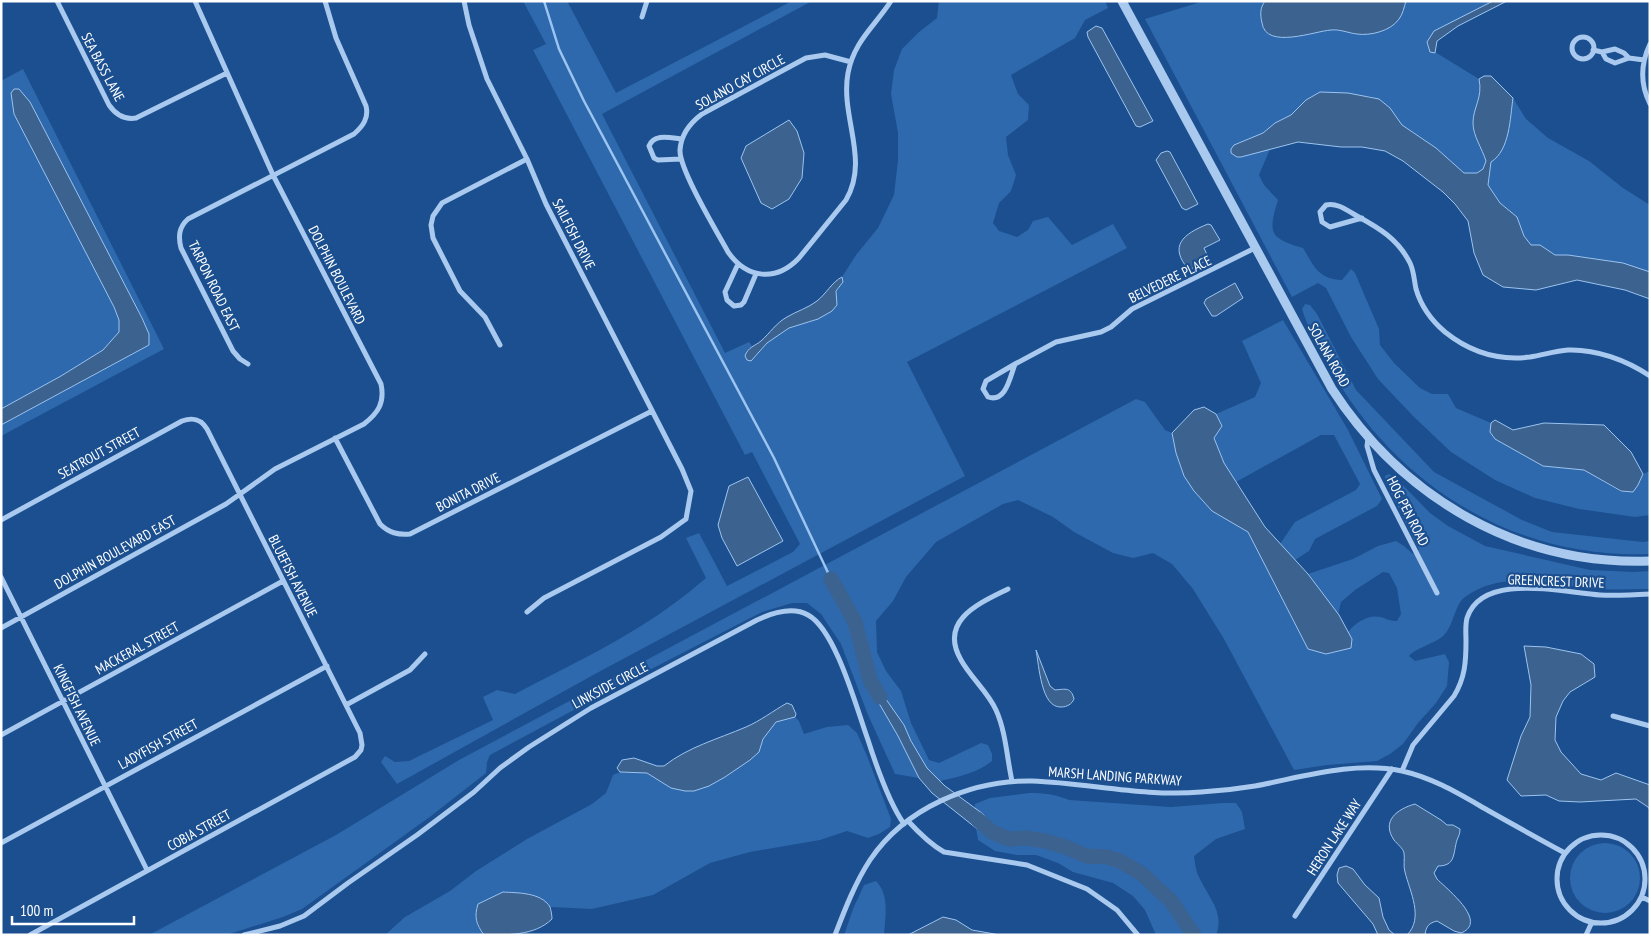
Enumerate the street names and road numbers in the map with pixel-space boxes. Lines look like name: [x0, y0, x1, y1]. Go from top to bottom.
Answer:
street label: SEA BASS LANE: [77, 30, 129, 104]
street label: SOLANO CAY CIRCLE: [692, 50, 788, 114]
street label: SAILFISH DRIVE: [548, 196, 600, 272]
street label: DOLPHIN BOULEVARD: [304, 223, 370, 327]
street label: TARPON ROAD EAST: [184, 238, 244, 335]
street label: BELVEDERE PLACE: [1126, 251, 1214, 307]
street label: SOLANA ROAD: [1304, 320, 1354, 390]
street label: SEATROUT STREET: [55, 423, 144, 483]
street label: BONITA DRIVE: [433, 468, 503, 516]
street label: HOG PEN ROAD: [1383, 473, 1433, 549]
street label: DOLPHIN BOULEVARD EAST: [51, 511, 180, 593]
street label: BLUEFISH AVENUE: [264, 532, 322, 620]
street label: GREENCREST DRIVE: [1507, 570, 1605, 592]
street label: MACKERAL STREET: [92, 617, 183, 678]
street label: LINKSIDE CIRCLE: [569, 657, 651, 713]
street label: KINGFISH AVENUE: [49, 661, 105, 749]
street label: LADYFISH STREET: [115, 714, 202, 773]
street label: MARSH LANDING PARKWAY: [1048, 762, 1183, 790]
street label: HERON LAKE WAY: [1303, 795, 1366, 879]
street label: COBIA STREET: [164, 805, 235, 855]

